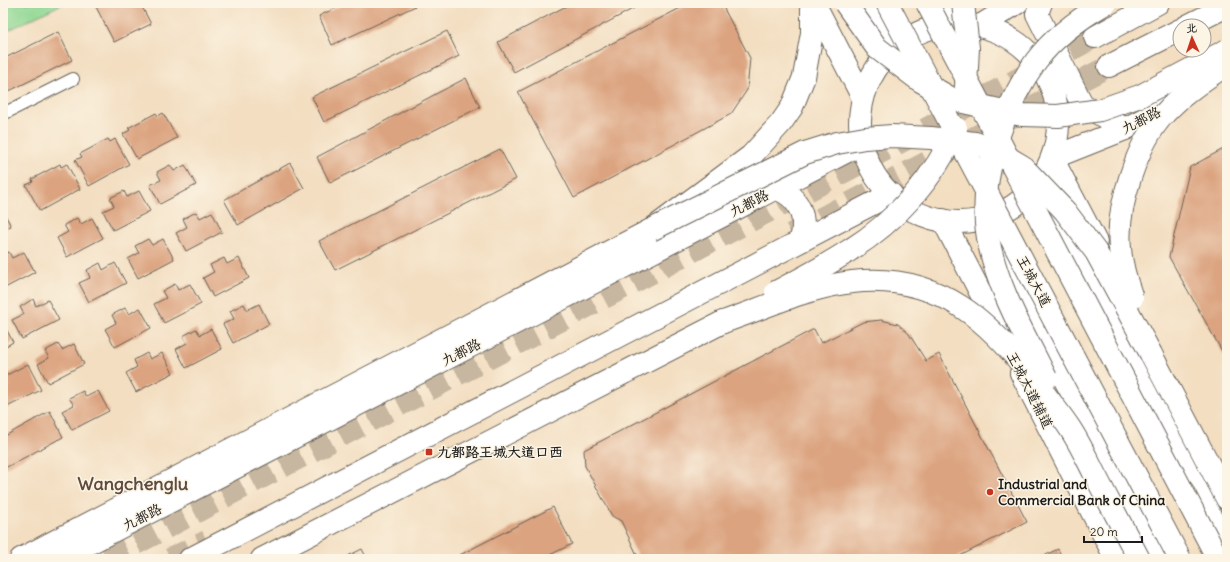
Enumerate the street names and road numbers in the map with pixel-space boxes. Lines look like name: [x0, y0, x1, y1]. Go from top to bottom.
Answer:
street label: 九都路: [1118, 102, 1164, 138]
street label: 九都路: [726, 185, 772, 221]
street label: 王城大道: [1013, 252, 1055, 310]
street label: 九都路: [438, 334, 484, 370]
street label: 王城大道辅道: [1003, 348, 1057, 432]
street label: 九都路: [119, 499, 165, 535]

